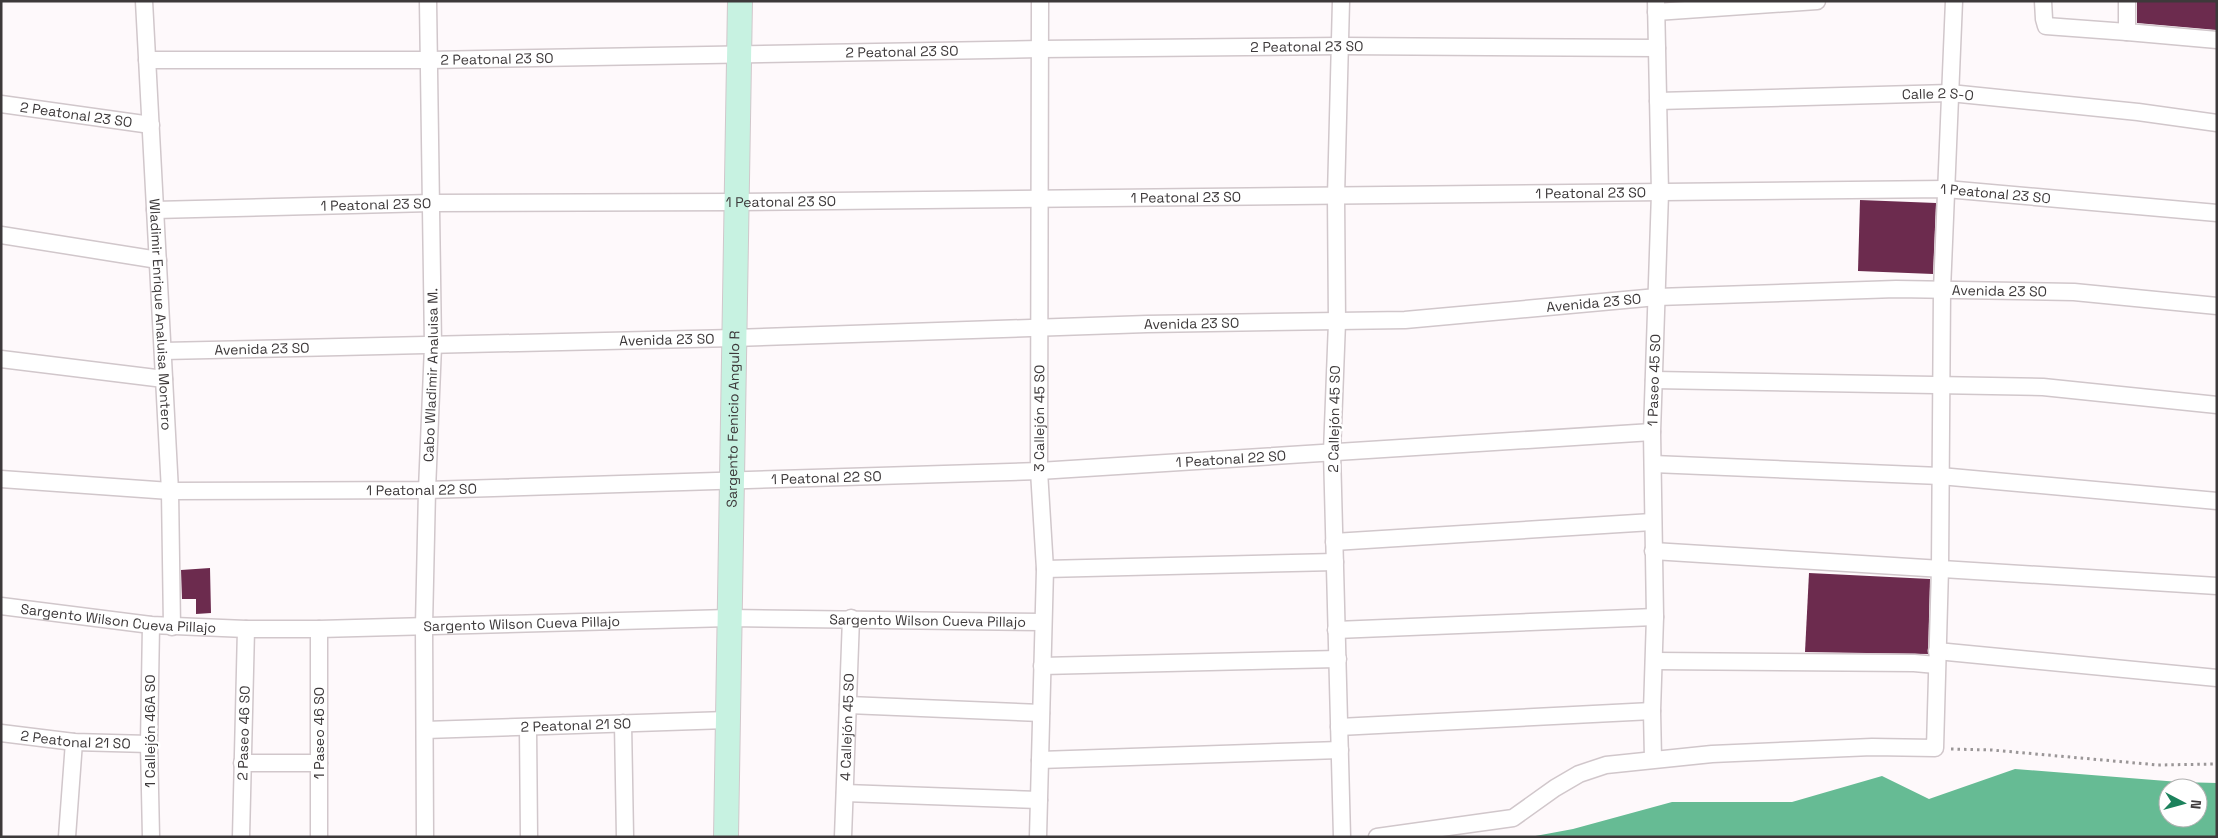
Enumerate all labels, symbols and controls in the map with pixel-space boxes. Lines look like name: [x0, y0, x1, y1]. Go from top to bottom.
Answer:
street label: 2 Peatonal 23 SO: [1250, 37, 1364, 56]
street label: 2 Peatonal 23 SO: [845, 41, 959, 62]
street label: 2 Peatonal 23 SO: [440, 49, 554, 69]
street label: Calle 2 S-O: [1902, 84, 1975, 104]
street label: 2 Peatonal 23 SO: [19, 98, 134, 131]
street label: 1 Peatonal 23 SO: [1940, 180, 2052, 207]
street label: 1 Peatonal 23 SO: [1535, 183, 1646, 202]
street label: 1 Peatonal 23 SO: [1131, 188, 1241, 207]
street label: 1 Peatonal 23 SO: [726, 192, 836, 211]
street label: 1 Peatonal 23 SO: [320, 194, 431, 215]
street label: Wladimir Enrique Analuisa Montero: [145, 198, 176, 431]
street label: Avenida 23 SO: [1952, 281, 2047, 301]
street label: Cabo Wladimir Analuisa M.: [419, 288, 442, 462]
street label: Avenida 23 SO: [1546, 289, 1642, 316]
street label: Avenida 23 SO: [1144, 314, 1239, 333]
street label: Avenida 23 SO: [619, 329, 715, 350]
street label: Sargento Fenicio Angulo R: [723, 330, 743, 508]
street label: 1 Paseo 45 SO: [1643, 334, 1664, 427]
street label: Avenida 23 SO: [214, 339, 310, 359]
street label: 3 Callejón 45 SO: [1030, 365, 1048, 472]
street label: 2 Callejón 45 SO: [1324, 365, 1344, 473]
street label: 1 Peatonal 22 SO: [1175, 446, 1287, 471]
street label: 1 Peatonal 22 SO: [771, 467, 882, 488]
street label: 1 Peatonal 22 SO: [366, 479, 477, 499]
street label: Sargento Wilson Cueva Pillajo: [19, 600, 216, 637]
street label: Sargento Wilson Cueva Pillajo: [829, 610, 1026, 631]
street label: Sargento Wilson Cueva Pillajo: [423, 612, 620, 635]
street label: 4 Callejón 45 SO: [836, 673, 858, 781]
street label: 1 Callejón 46A SO: [141, 674, 159, 788]
street label: 2 Paseo 46 SO: [233, 685, 254, 781]
street label: 1 Paseo 46 SO: [310, 687, 328, 779]
street label: 2 Peatonal 21 SO: [520, 714, 631, 736]
street label: 2 Peatonal 21 SO: [19, 726, 131, 753]
north arrow: [2158, 778, 2208, 828]
text: N: [2186, 799, 2205, 810]

